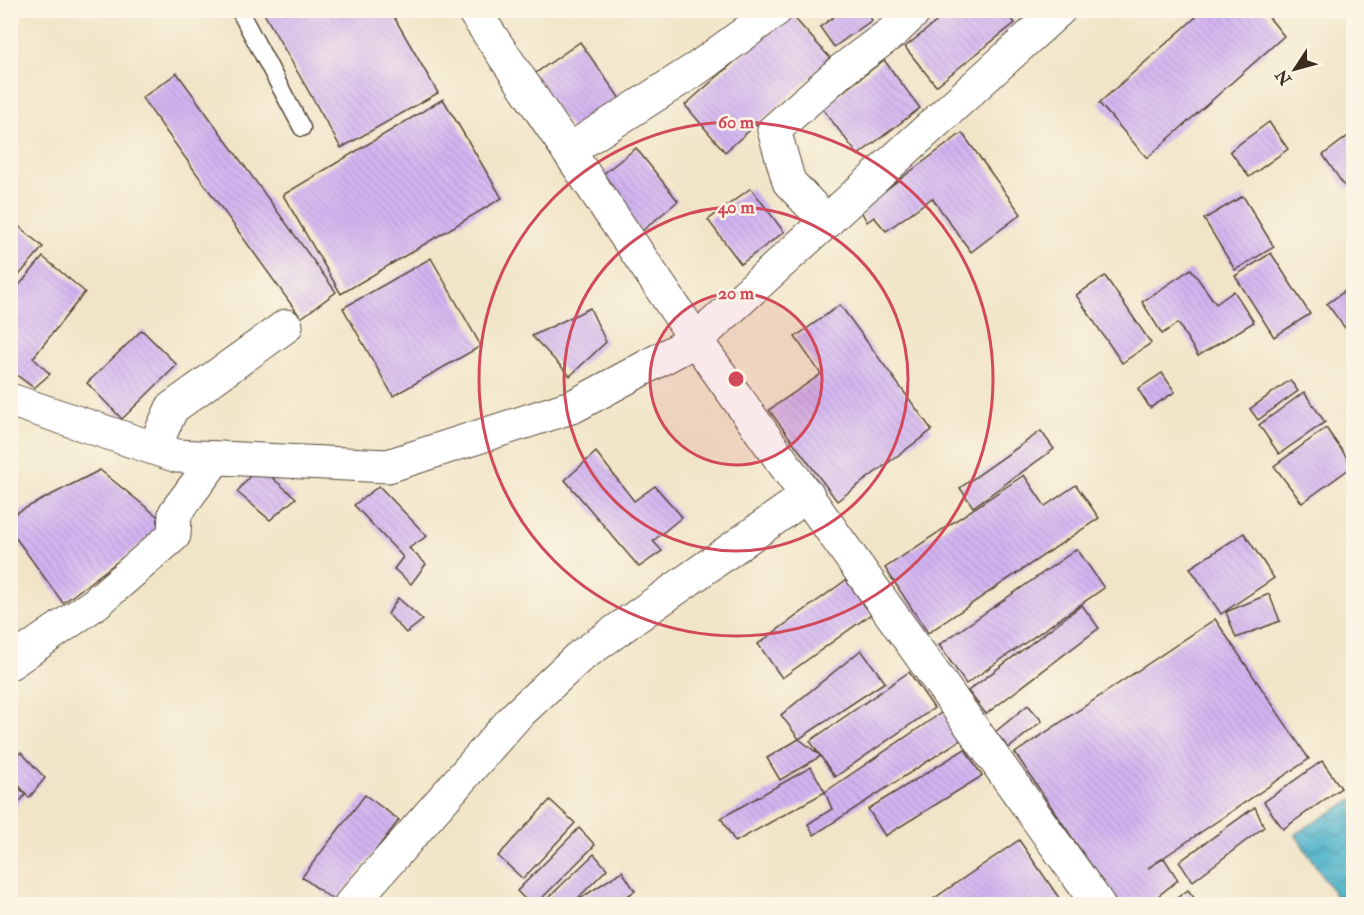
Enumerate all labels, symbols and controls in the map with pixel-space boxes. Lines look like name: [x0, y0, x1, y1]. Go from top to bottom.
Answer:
north arrow: [1265, 39, 1325, 99]
text: N: [1271, 65, 1297, 90]
text: 60 m: [718, 111, 755, 134]
text: 40 m: [717, 196, 755, 219]
text: 20 m: [718, 282, 755, 305]
centre of rings: [726, 369, 746, 389]

